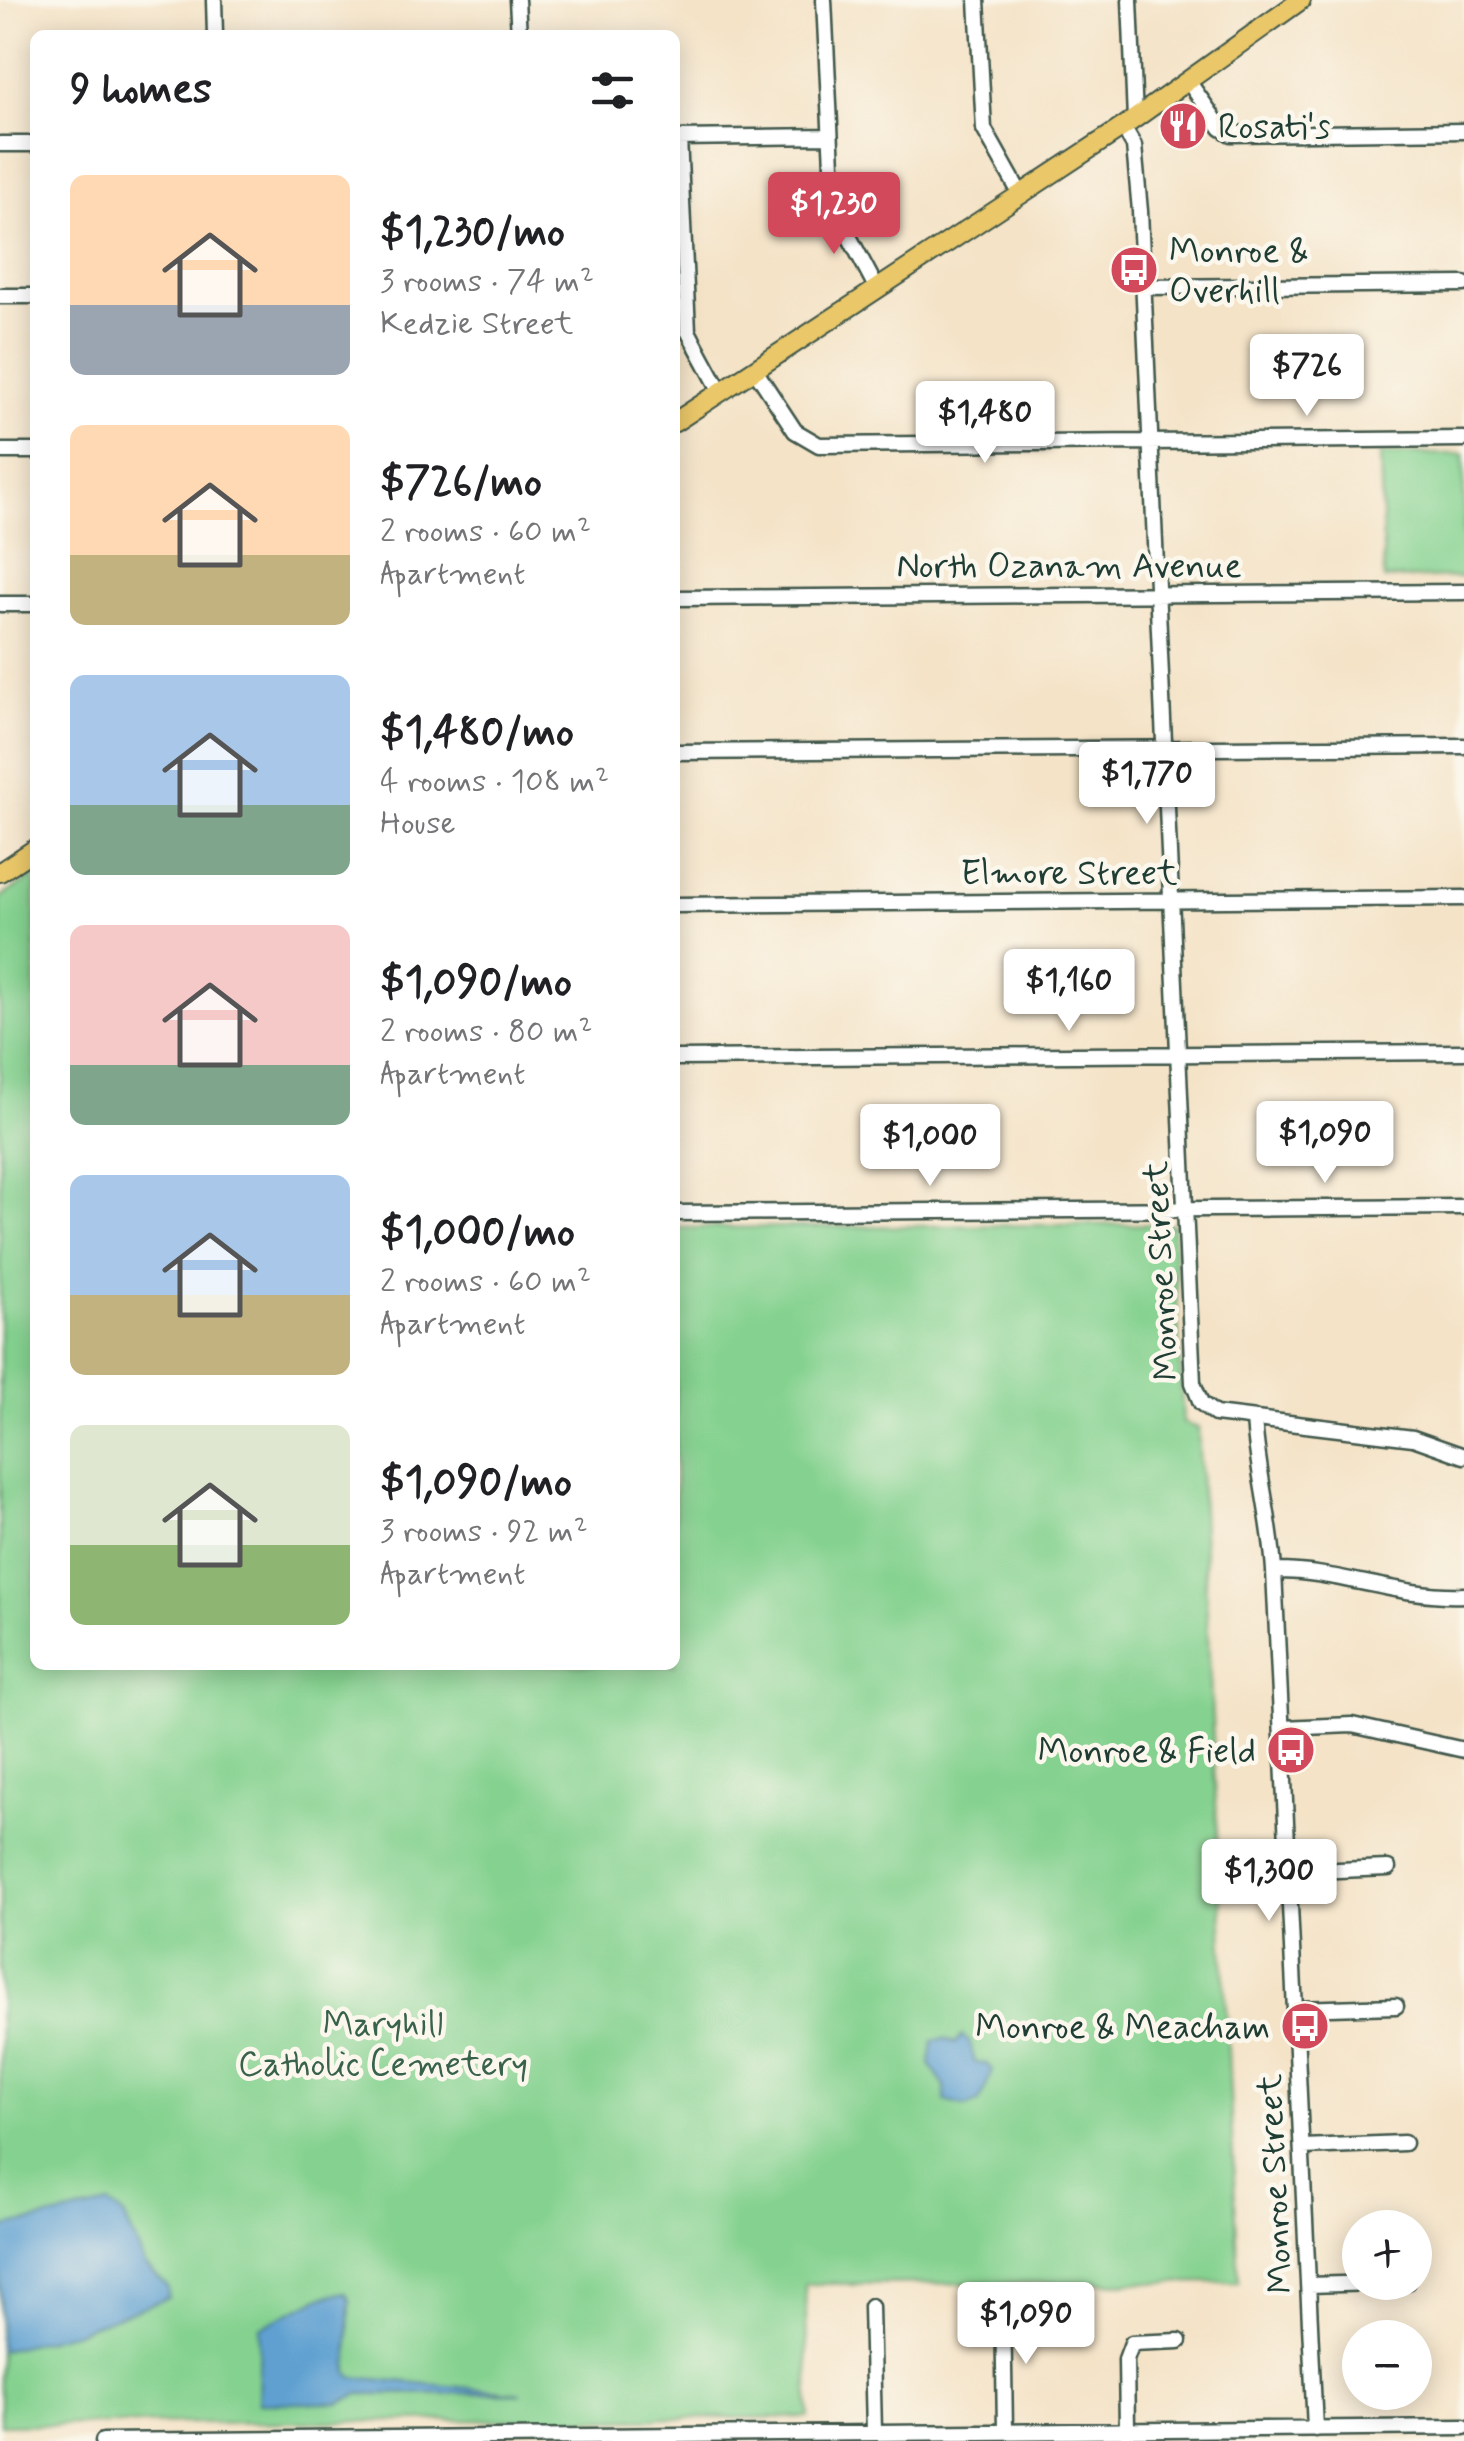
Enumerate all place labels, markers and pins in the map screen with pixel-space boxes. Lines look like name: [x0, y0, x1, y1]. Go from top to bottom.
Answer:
restaurant icon: Rosati's: [1157, 100, 1209, 152]
place label: Rosati's: [1218, 105, 1330, 151]
pin: $1,230: [753, 172, 915, 257]
place label: Monroe & Overhill: [1169, 229, 1309, 315]
bus stop icon: Monroe & Overhill: [1108, 244, 1160, 296]
pin: $726: [1248, 334, 1366, 419]
pin: $1,480: [904, 381, 1066, 466]
pin: $1,770: [1066, 742, 1228, 827]
pin: $1,160: [988, 949, 1150, 1034]
pin: $1,090: [1244, 1101, 1406, 1186]
pin: $1,000: [849, 1104, 1011, 1189]
bus stop icon: Monroe & Field: [1265, 1724, 1317, 1776]
place label: Monroe & Field: [1038, 1729, 1256, 1775]
pin: $1,300: [1188, 1839, 1350, 1924]
bus stop icon: Monroe & Meacham: [1279, 2000, 1331, 2052]
place label: Monroe & Meacham: [975, 2005, 1270, 2051]
pin: $1,090: [945, 2282, 1107, 2367]

